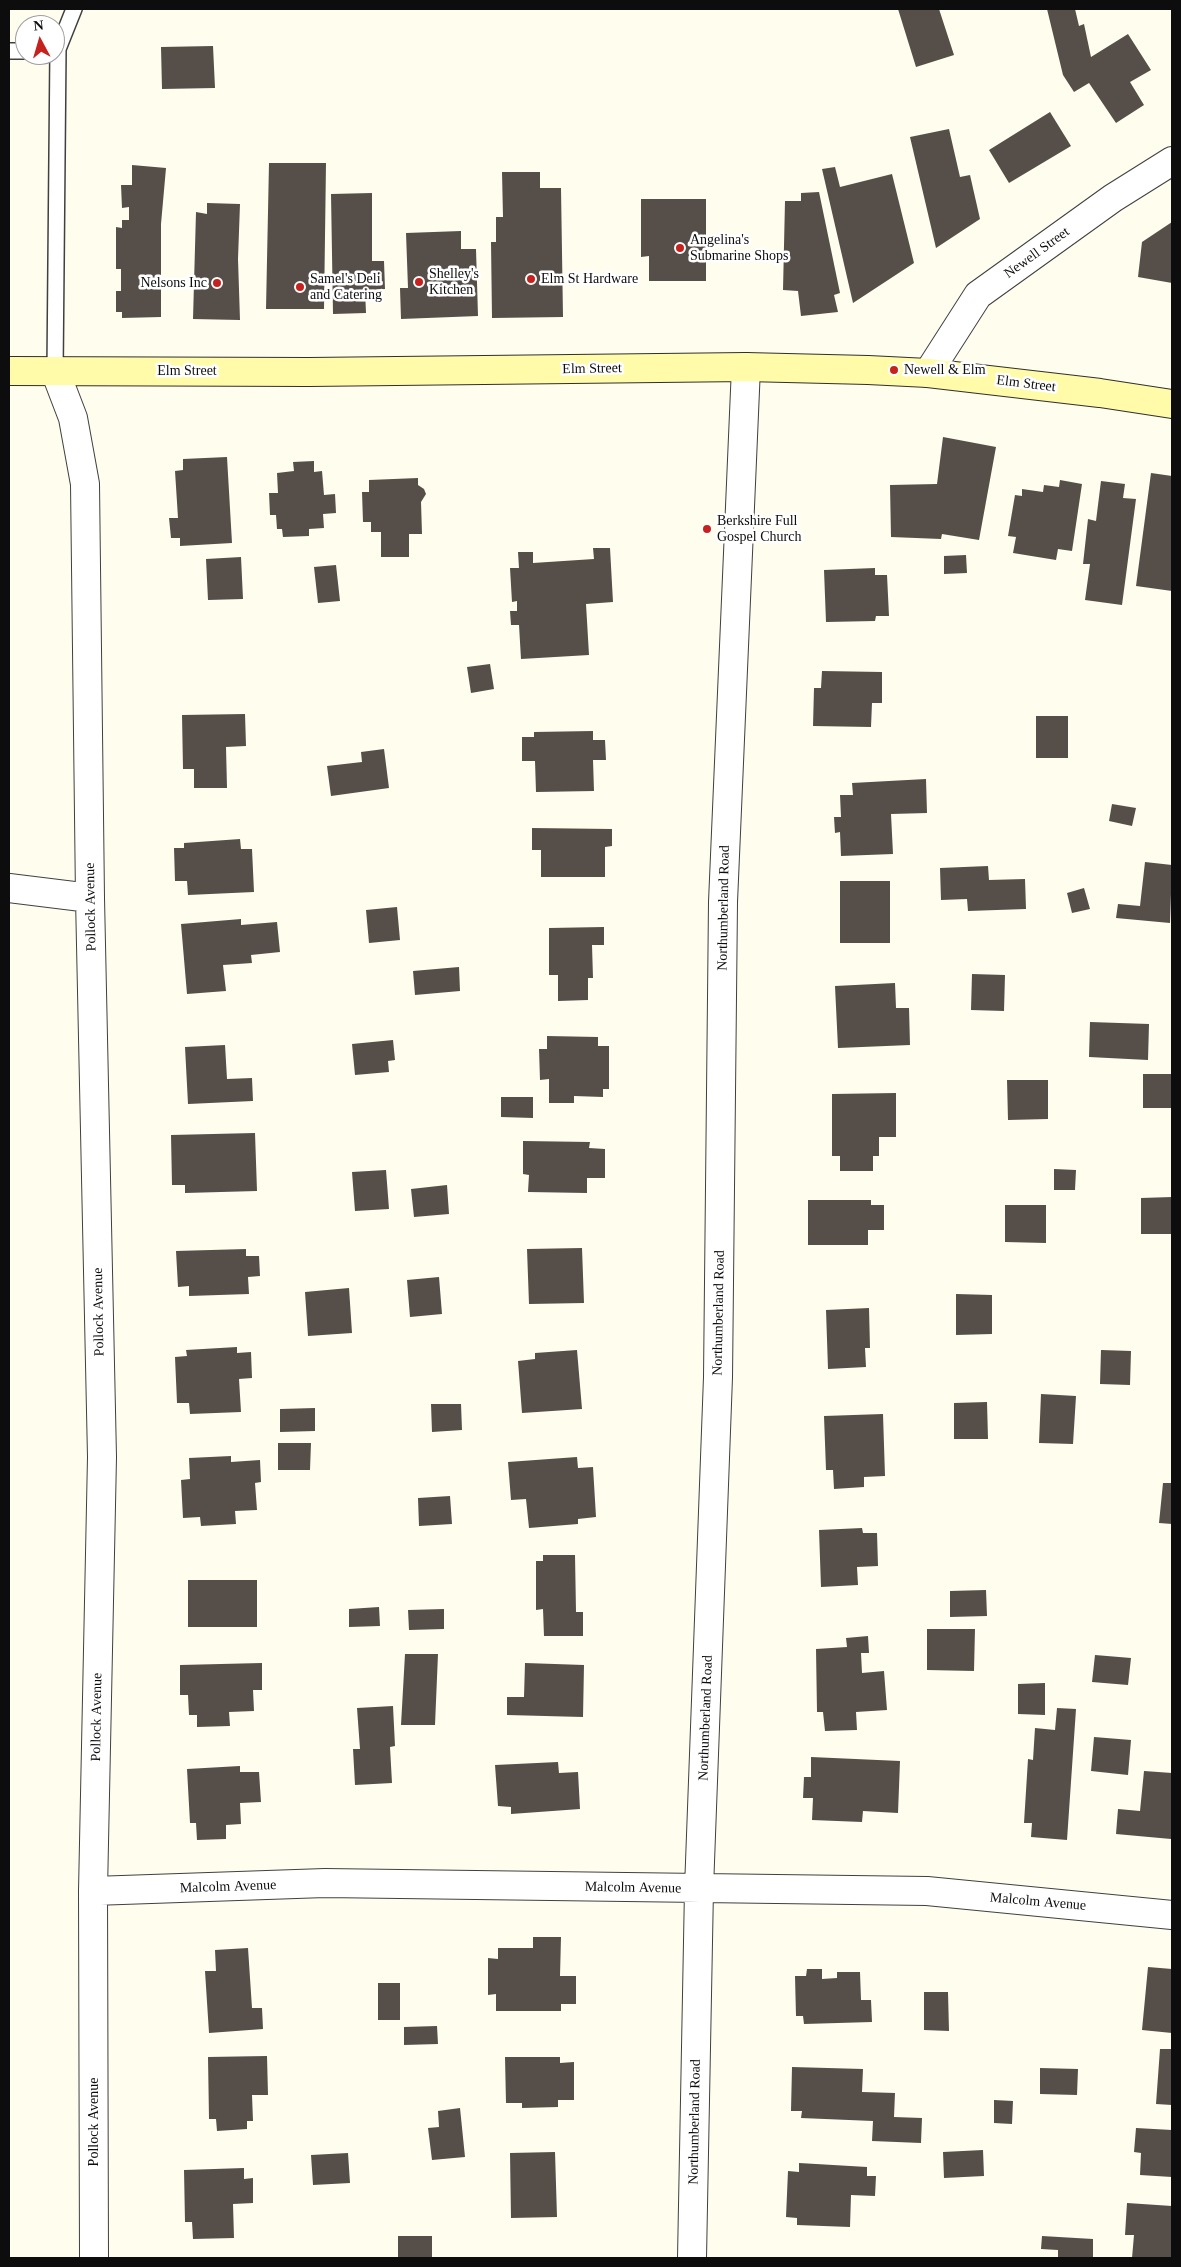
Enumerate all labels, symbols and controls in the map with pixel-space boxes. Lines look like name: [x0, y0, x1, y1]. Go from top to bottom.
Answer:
north arrow: [15, 15, 65, 65]
text: N: [33, 18, 44, 34]
street label: Newell Street: [1001, 224, 1073, 282]
place label: Angelina's Submarine Shops: [690, 232, 788, 264]
marker: Angelina's Submarine Shops: [674, 242, 686, 254]
place label: Shelley's Kitchen: [429, 266, 479, 298]
place label: Samel's Deli and Catering: [310, 271, 382, 304]
place label: Elm St Hardware: [541, 271, 638, 287]
marker: Elm St Hardware: [525, 273, 537, 285]
place label: Nelsons Inc: [141, 275, 207, 291]
marker: Shelley's Kitchen: [413, 276, 425, 288]
marker: Nelsons Inc: [211, 277, 223, 289]
marker: Samel's Deli and Catering: [294, 281, 306, 293]
street label: Elm Street: [562, 360, 622, 378]
place label: Newell & Elm: [904, 362, 986, 378]
street label: Elm Street: [157, 363, 217, 379]
marker: Newell & Elm: [888, 364, 900, 376]
street label: Elm Street: [995, 372, 1057, 396]
place label: Berkshire Full Gospel Church: [717, 513, 801, 546]
marker: Berkshire Full Gospel Church: [701, 523, 713, 535]
street label: Northumberland Road: [715, 845, 733, 971]
street label: Pollock Avenue: [82, 862, 100, 952]
street label: Northumberland Road: [710, 1250, 728, 1376]
street label: Pollock Avenue: [90, 1267, 108, 1357]
street label: Northumberland Road: [695, 1655, 717, 1781]
street label: Pollock Avenue: [88, 1672, 106, 1762]
street label: Malcolm Avenue: [179, 1877, 277, 1897]
street label: Malcolm Avenue: [585, 1879, 681, 1897]
street label: Malcolm Avenue: [989, 1889, 1087, 1915]
street label: Northumberland Road: [686, 2059, 704, 2185]
street label: Pollock Avenue: [86, 2078, 102, 2166]

